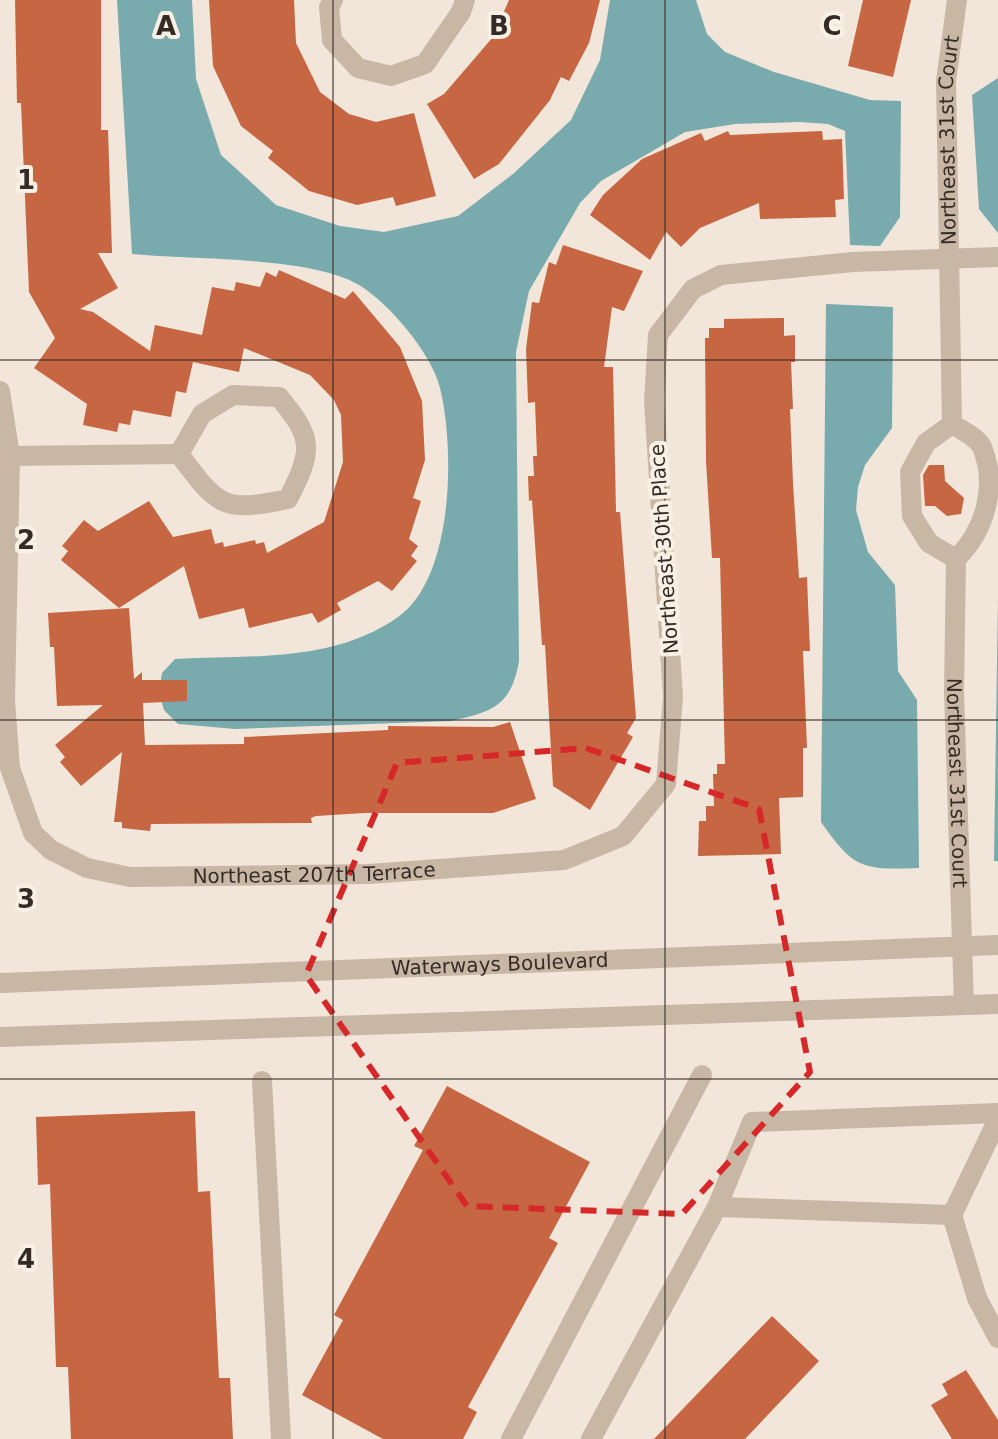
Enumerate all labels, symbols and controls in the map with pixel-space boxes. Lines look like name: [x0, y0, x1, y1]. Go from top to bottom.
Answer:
text: A: [156, 11, 176, 41]
text: B: [489, 11, 509, 41]
text: C: [822, 11, 842, 41]
street label: Northeast 31st Court: [934, 34, 964, 245]
text: 1: [17, 165, 35, 195]
street label: Northeast 30th Place: [645, 443, 683, 655]
text: 2: [17, 525, 35, 555]
street label: Northeast 31st Court: [942, 678, 972, 889]
street label: Northeast 207th Terrace: [192, 857, 436, 888]
text: 3: [17, 884, 35, 914]
street label: Waterways Boulevard: [390, 948, 609, 980]
text: 4: [17, 1244, 35, 1274]

